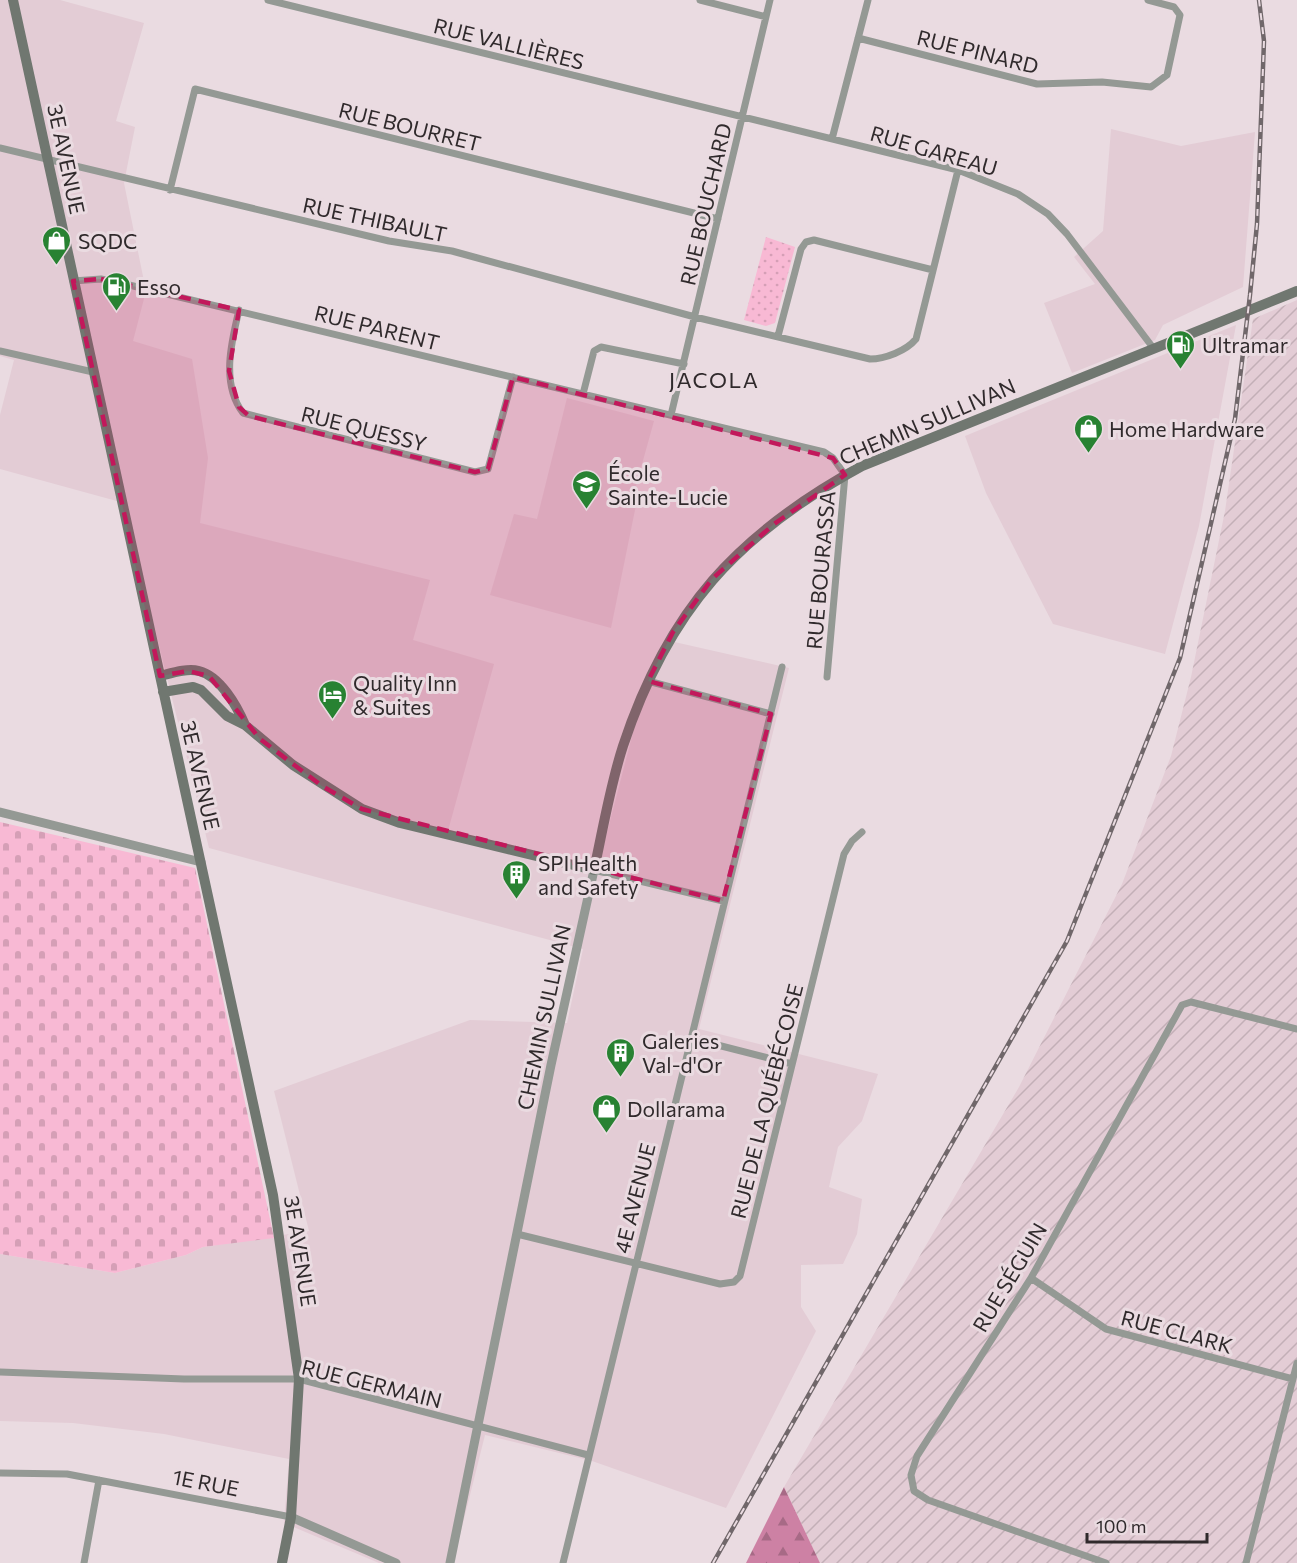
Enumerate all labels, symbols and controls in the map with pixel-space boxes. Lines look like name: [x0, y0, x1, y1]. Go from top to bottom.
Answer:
street label: RUE VALLIÈRES: [431, 12, 587, 74]
street label: RUE PINARD: [915, 24, 1041, 78]
street label: RUE BOURRET: [336, 96, 484, 156]
street label: 3E AVENUE: [43, 102, 91, 216]
street label: RUE BOUCHARD: [674, 120, 736, 288]
street label: RUE GAREAU: [868, 120, 1000, 180]
street label: RUE THIBAULT: [301, 192, 449, 246]
shop icon: SQDC: [41, 224, 73, 266]
place label: SQDC: [78, 228, 137, 253]
fuel station icon: Esso: [100, 270, 132, 312]
place label: Esso: [137, 274, 181, 299]
street label: RUE PARENT: [312, 299, 442, 355]
fuel station icon: Ultramar: [1165, 328, 1197, 370]
place label: Ultramar: [1202, 332, 1288, 357]
district label: JACOLA: [669, 366, 759, 393]
street label: CHEMIN SULLIVAN: [835, 373, 1019, 469]
street label: RUE QUESSY: [299, 400, 430, 456]
shop icon: Home Hardware: [1072, 412, 1104, 454]
place label: Home Hardware: [1109, 416, 1264, 441]
place label: École Sainte-Lucie: [608, 460, 728, 509]
school or university icon: École Sainte-Lucie: [571, 468, 603, 510]
street label: RUE BOURASSA: [801, 490, 839, 650]
place label: Quality Inn & Suites: [353, 670, 457, 719]
hotel icon: Quality Inn & Suites: [316, 678, 348, 720]
street label: 3E AVENUE: [176, 718, 226, 832]
place label: SPI Health and Safety: [538, 850, 639, 899]
building icon: SPI Health and Safety: [501, 858, 533, 900]
street label: CHEMIN SULLIVAN: [511, 922, 575, 1112]
street label: RUE DE LA QUÉBÉCOISE: [725, 981, 807, 1221]
place label: Galeries Val-d'Or: [642, 1028, 722, 1077]
building icon: Galeries Val-d'Or: [605, 1036, 637, 1078]
shop icon: Dollarama: [590, 1092, 622, 1134]
place label: Dollarama: [627, 1096, 725, 1121]
street label: 4E AVENUE: [608, 1140, 660, 1256]
street label: 3E AVENUE: [280, 1194, 322, 1308]
street label: RUE SÉGUIN: [967, 1218, 1051, 1336]
street label: RUE CLARK: [1118, 1304, 1236, 1358]
street label: RUE GERMAIN: [299, 1353, 445, 1413]
street label: 1E RUE: [171, 1463, 241, 1501]
scale bar: [1087, 1506, 1207, 1544]
text: 100 m: [1096, 1515, 1146, 1537]

